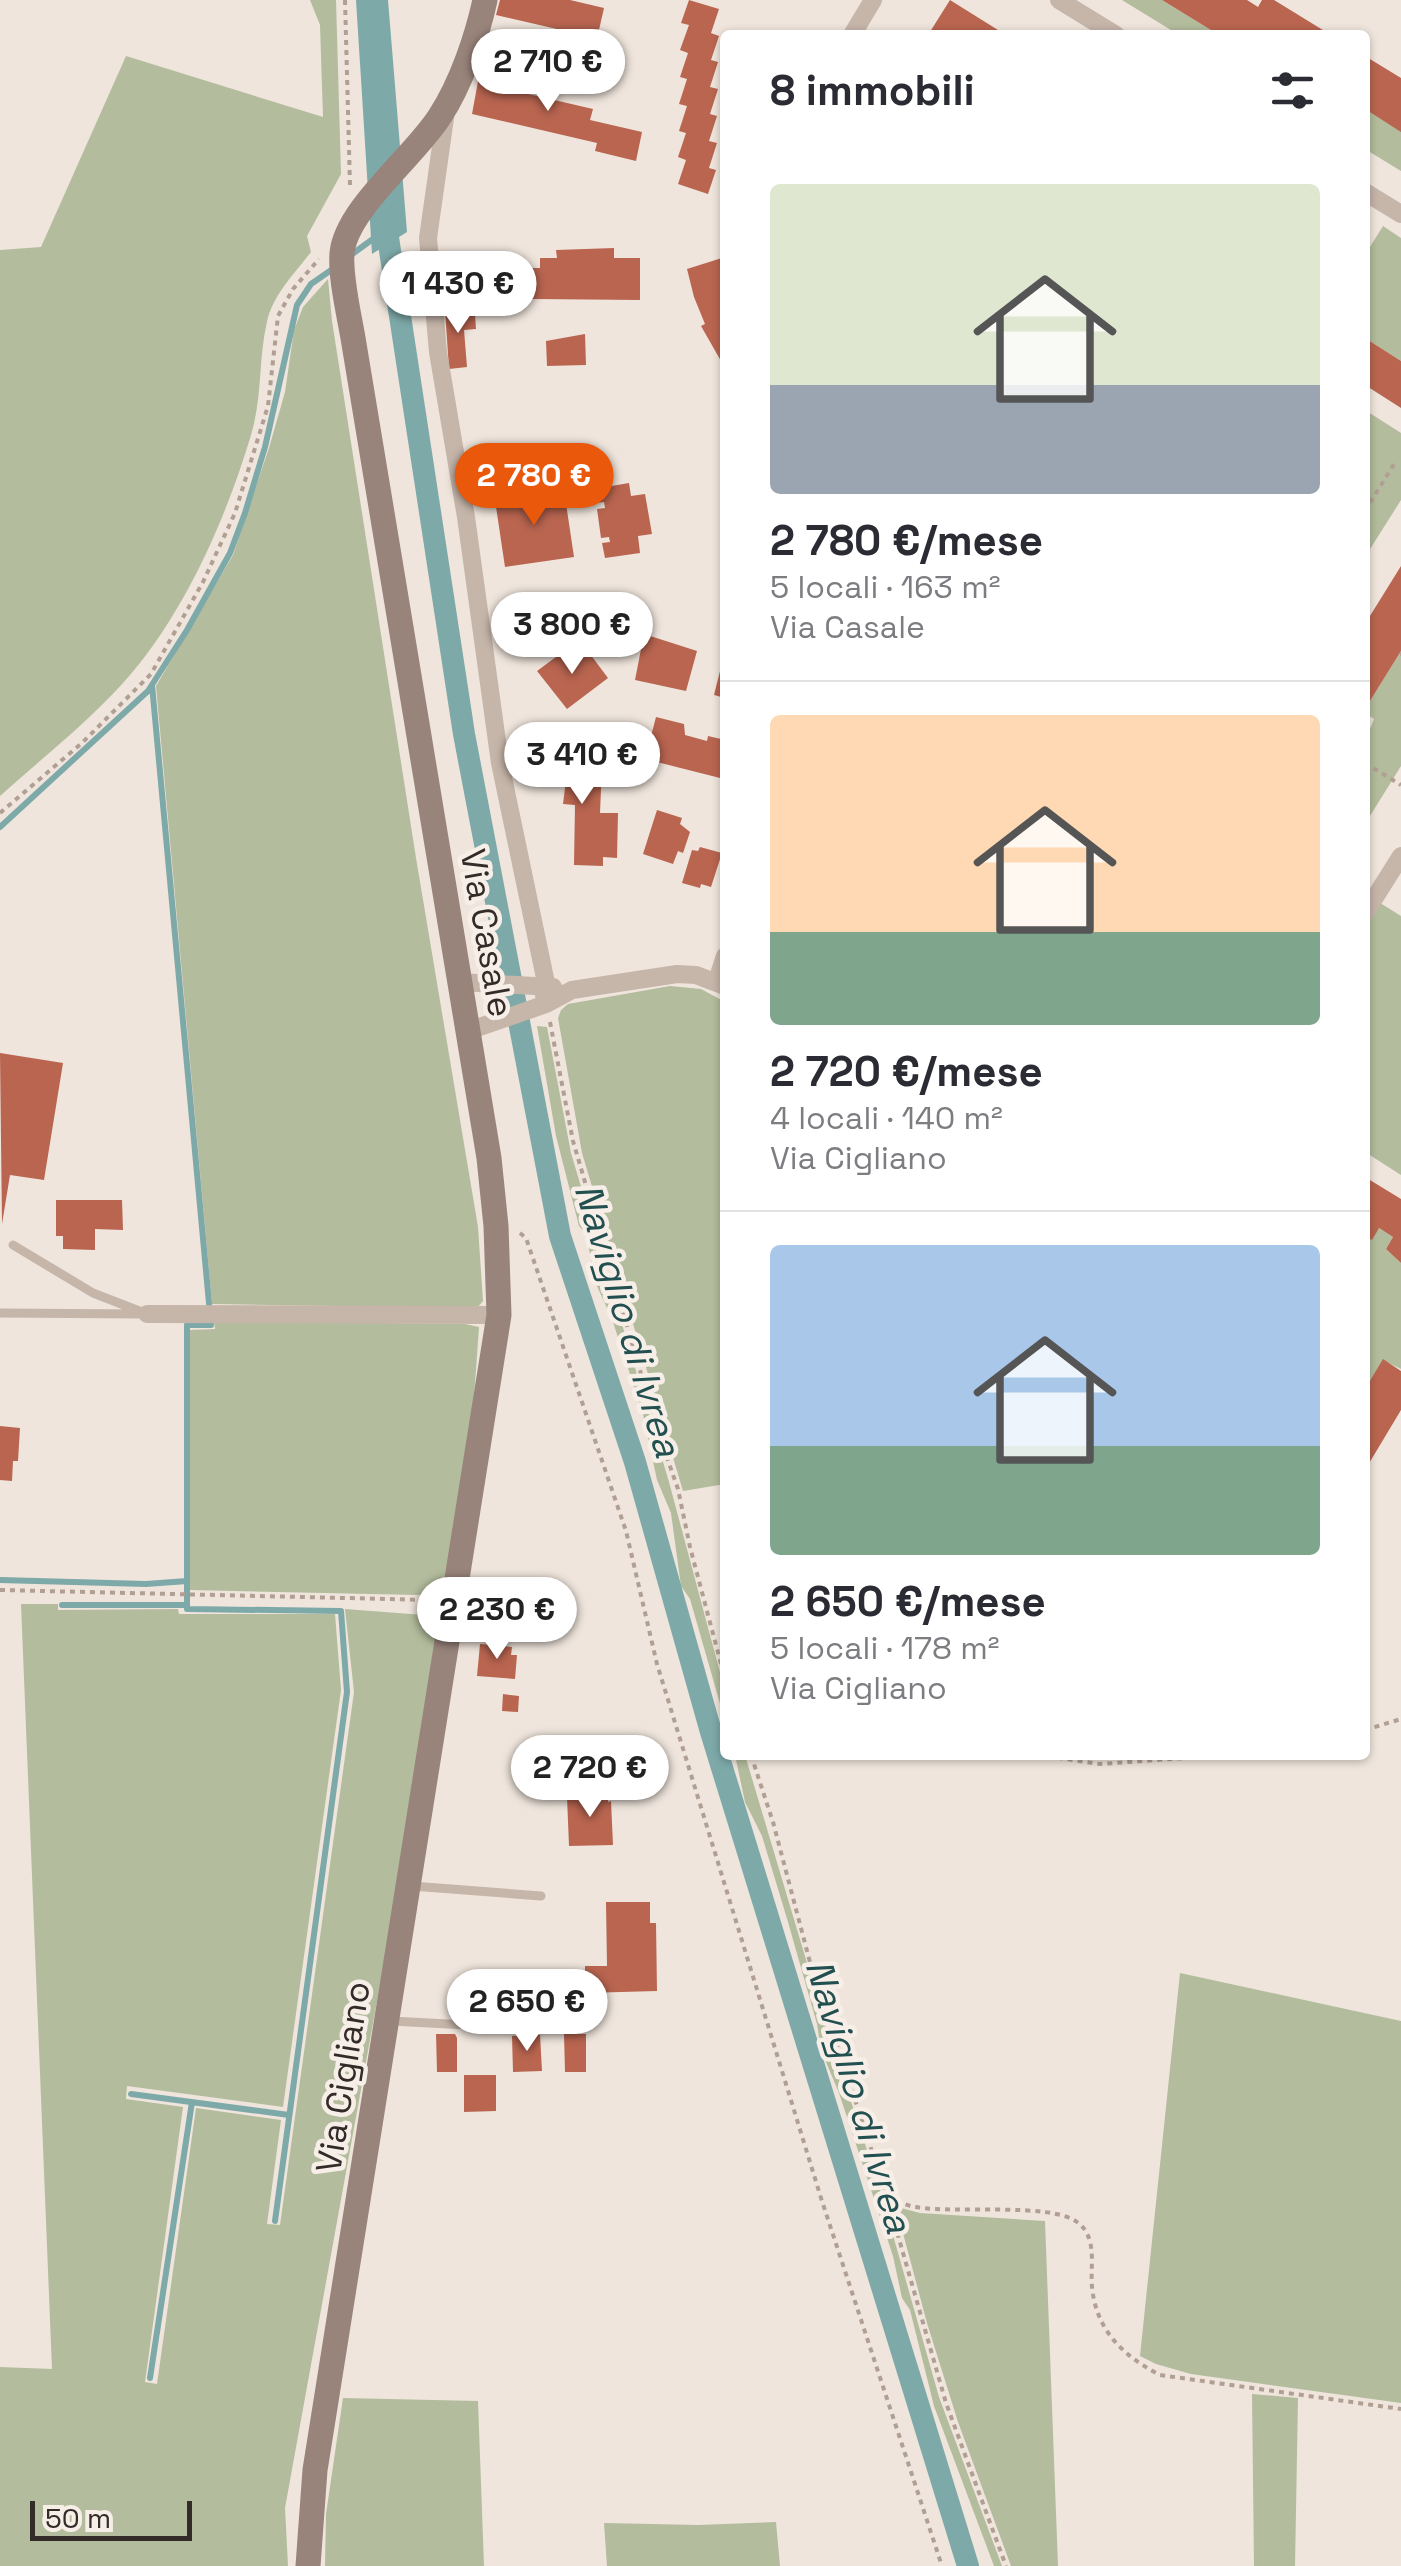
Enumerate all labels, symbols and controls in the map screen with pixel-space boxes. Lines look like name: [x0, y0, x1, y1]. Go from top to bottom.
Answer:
pin: 2 710 €: [456, 29, 640, 114]
text: 2 710 €: [493, 41, 603, 81]
icon: filters: [1265, 63, 1320, 118]
text: 8 immobili: [770, 64, 975, 117]
icon: home: [955, 249, 1135, 429]
pin: 1 430 €: [366, 251, 550, 336]
text: 1 430 €: [402, 263, 514, 303]
pin: 2 780 €: [442, 443, 626, 528]
text: 2 780 €: [477, 455, 591, 495]
text: 2 780 €/mese: [770, 514, 1043, 567]
text: 5 locali · 163 m²: [770, 567, 1000, 607]
pin: 3 800 €: [480, 592, 664, 677]
text: 3 800 €: [513, 604, 631, 644]
text: Via Casale: [770, 607, 925, 647]
pin: 3 410 €: [490, 722, 674, 807]
text: 3 410 €: [526, 734, 638, 774]
icon: home: [955, 780, 1135, 960]
street label: Via Casale: [451, 846, 523, 1020]
text: 2 720 €/mese: [770, 1045, 1043, 1098]
text: 4 locali · 140 m²: [770, 1098, 1003, 1138]
text: Via Cigliano: [770, 1138, 947, 1178]
water label: Naviglio di Ivrea: [564, 1177, 692, 1463]
icon: home: [955, 1310, 1135, 1490]
text: 2 650 €/mese: [770, 1575, 1046, 1628]
pin: 2 230 €: [405, 1577, 589, 1662]
text: 2 230 €: [439, 1589, 555, 1629]
text: 5 locali · 178 m²: [770, 1628, 999, 1668]
text: Via Cigliano: [770, 1668, 947, 1708]
pin: 2 720 €: [498, 1735, 682, 1820]
text: 2 720 €: [533, 1747, 647, 1787]
water label: Naviglio di Ivrea: [795, 1953, 923, 2239]
pin: 2 650 €: [435, 1969, 619, 2054]
street label: Via Cigliano: [306, 1978, 380, 2176]
text: 2 650 €: [469, 1981, 585, 2021]
scale bar: [30, 2496, 192, 2540]
text: 50 m: [45, 2500, 111, 2536]

